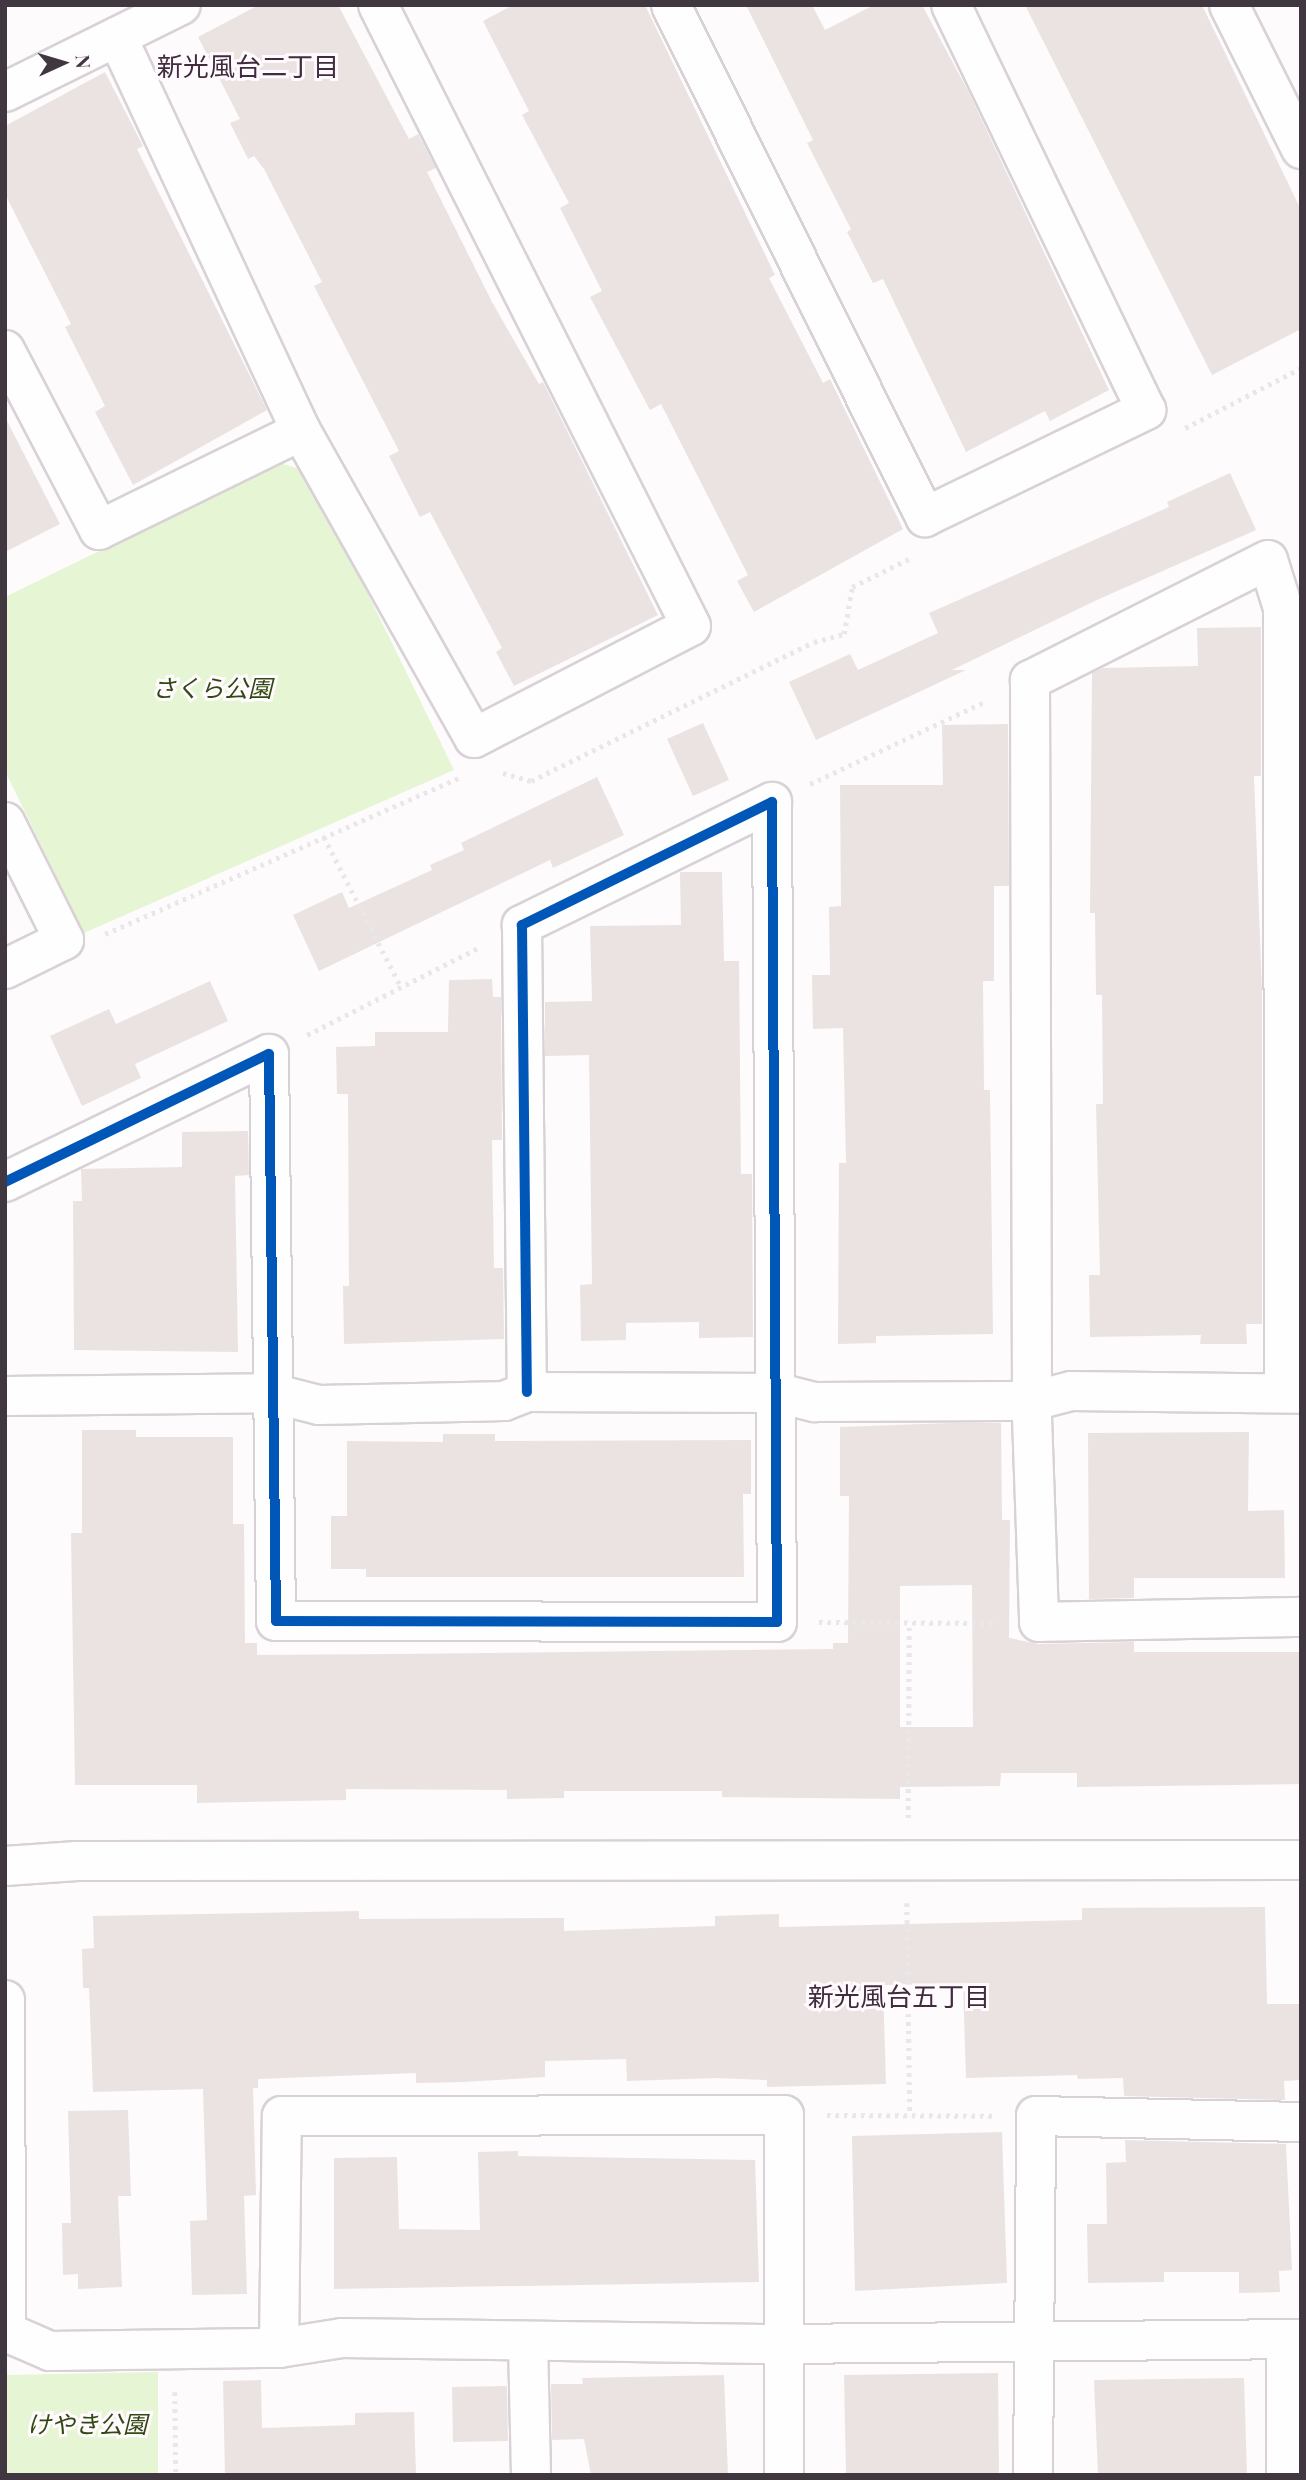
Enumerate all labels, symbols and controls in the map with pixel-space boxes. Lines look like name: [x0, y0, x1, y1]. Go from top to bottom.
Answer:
north arrow: [28, 28, 98, 98]
district label: 新光風台二丁目: [157, 50, 339, 82]
text: N: [71, 54, 97, 69]
park label: さくら公園: [152, 674, 272, 702]
district label: 新光風台五丁目: [808, 1980, 990, 2012]
park label: けやき公園: [27, 2410, 147, 2438]

